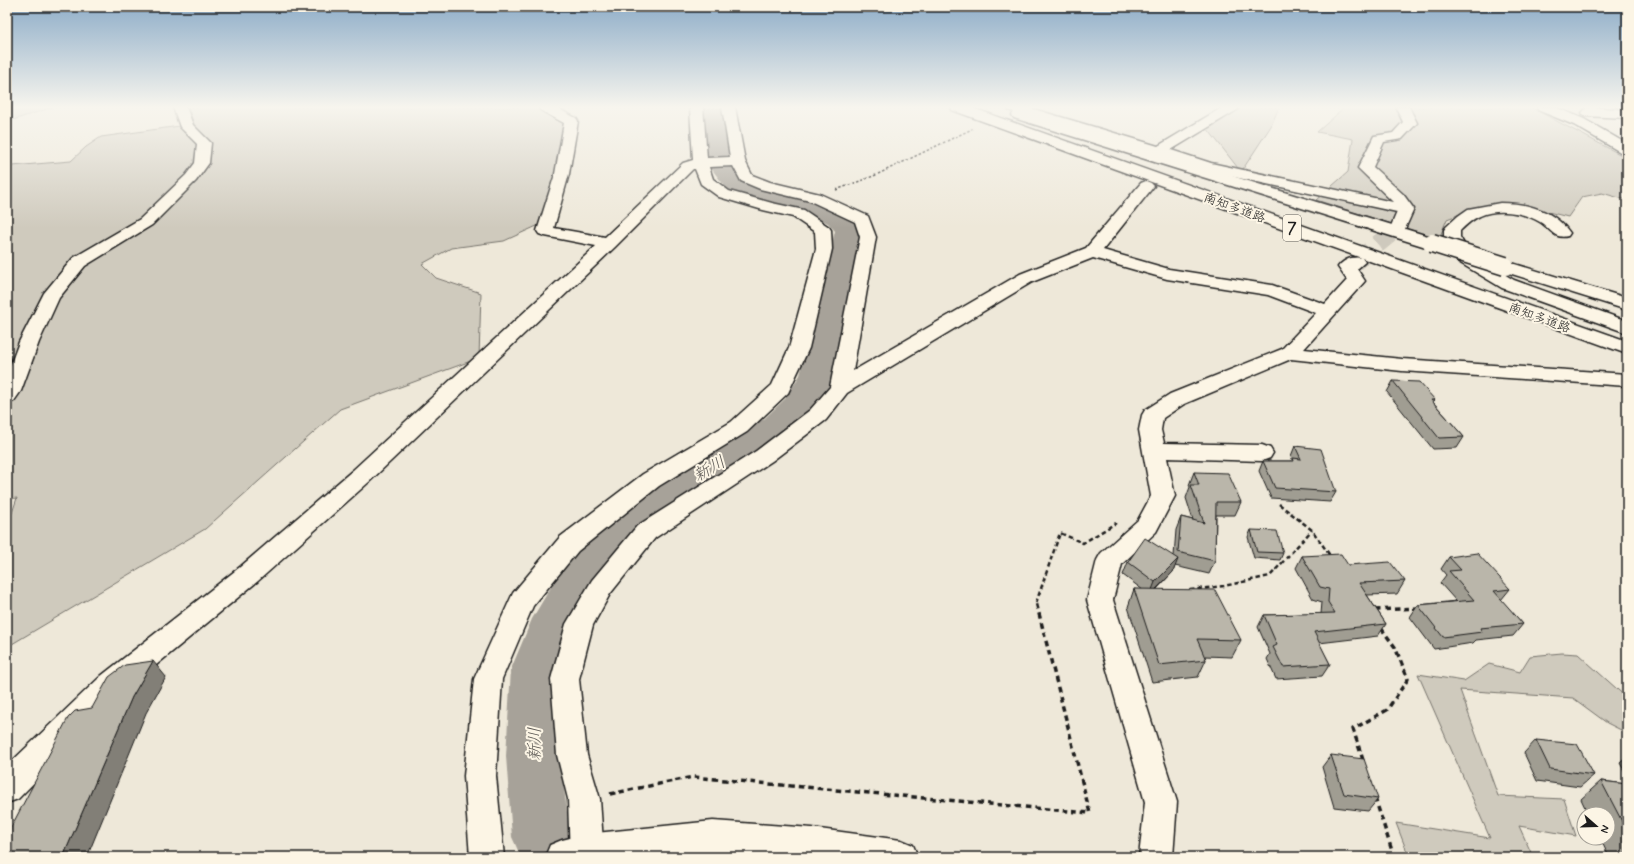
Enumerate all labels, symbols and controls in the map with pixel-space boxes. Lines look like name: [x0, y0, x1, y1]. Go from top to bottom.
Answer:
street label: 南知多道路: [1201, 189, 1268, 228]
road number: 7: [1283, 215, 1301, 241]
street label: 南知多道路: [1506, 299, 1573, 338]
water label: 新川: [689, 451, 730, 487]
water label: 新川: [524, 727, 546, 761]
north arrow: [1576, 806, 1616, 846]
text: N: [1597, 823, 1612, 835]

